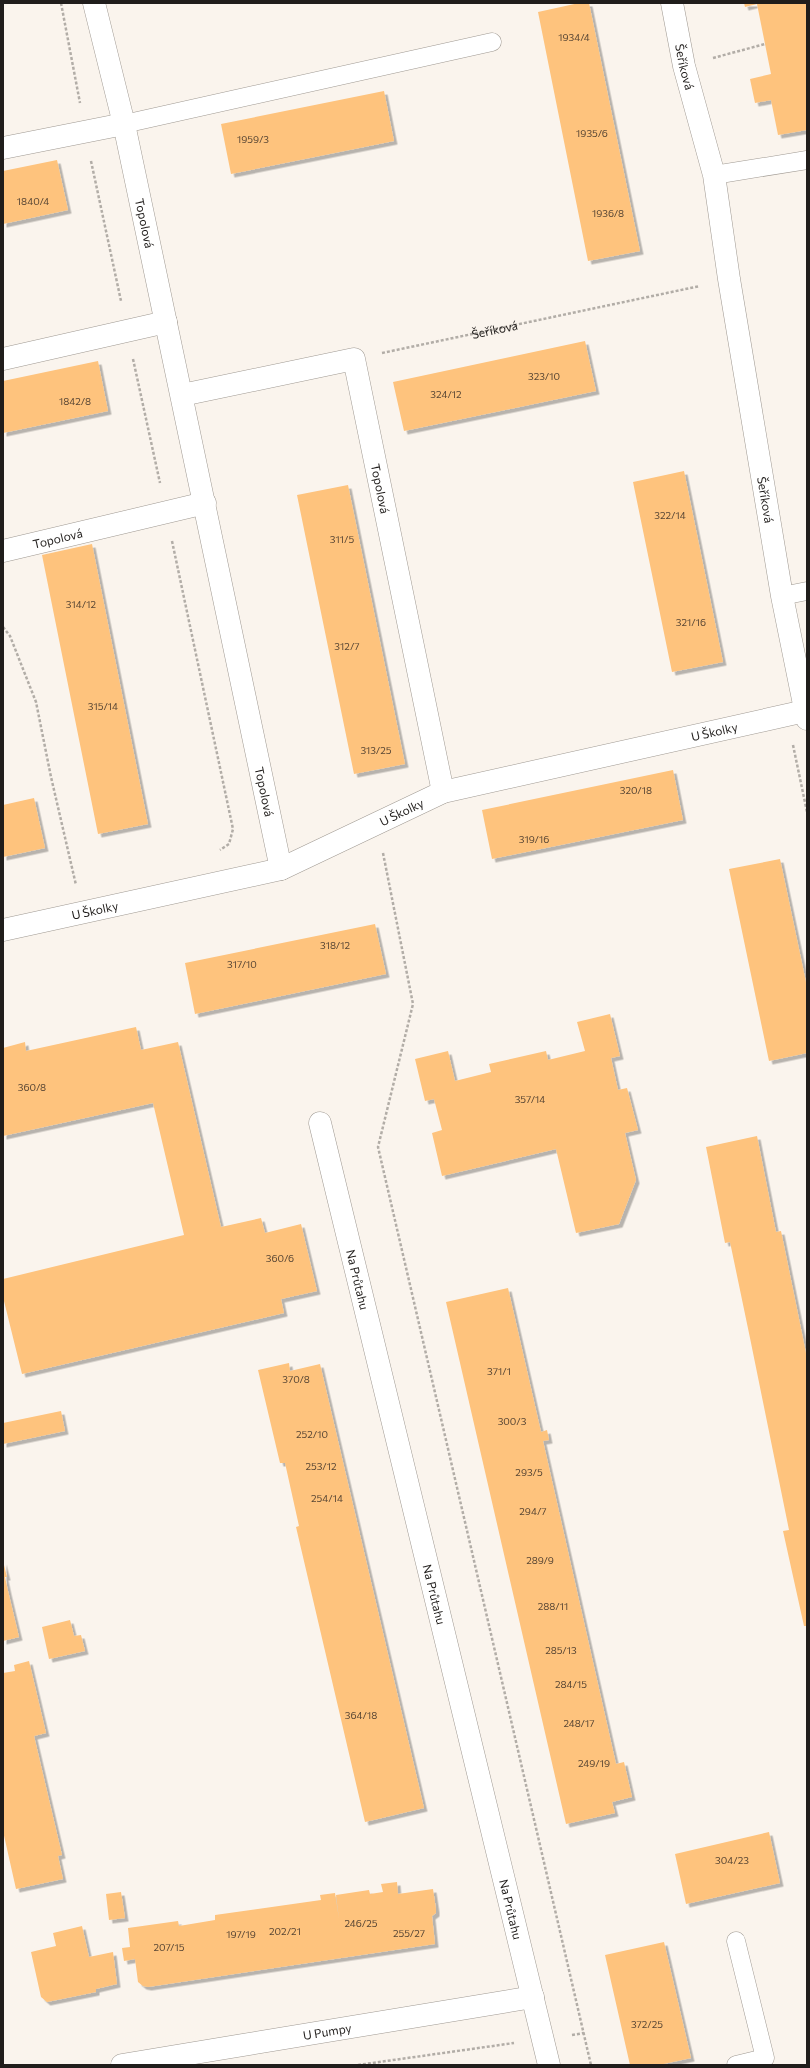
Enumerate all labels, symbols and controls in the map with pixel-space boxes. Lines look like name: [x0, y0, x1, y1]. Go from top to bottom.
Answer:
house number: 1934/4: [558, 31, 590, 43]
street label: Šeříková: [673, 43, 697, 91]
house number: 1935/6: [576, 127, 608, 139]
house number: 1959/3: [237, 133, 269, 145]
house number: 1840/4: [17, 195, 49, 207]
street label: Topolová: [133, 197, 157, 249]
house number: 1936/8: [592, 207, 624, 219]
street label: Šeříková: [470, 318, 519, 341]
house number: 323/10: [528, 370, 560, 382]
house number: 324/12: [430, 388, 462, 400]
house number: 1842/8: [59, 395, 91, 407]
street label: Topolová: [369, 462, 393, 515]
street label: Šeříková: [755, 475, 777, 524]
house number: 322/14: [654, 509, 686, 521]
street label: Topolová: [31, 525, 84, 551]
house number: 311/5: [330, 533, 354, 545]
house number: 314/12: [66, 598, 97, 610]
house number: 321/16: [676, 616, 706, 628]
house number: 312/7: [334, 640, 360, 652]
house number: 315/14: [88, 700, 118, 712]
street label: U Školky: [690, 719, 739, 743]
house number: 313/25: [360, 744, 392, 756]
street label: Topolová: [253, 766, 277, 818]
house number: 320/18: [620, 784, 652, 796]
street label: U Školky: [377, 795, 426, 828]
house number: 319/16: [519, 833, 549, 845]
street label: U Školky: [70, 898, 119, 922]
house number: 318/12: [320, 939, 351, 951]
house number: 317/10: [227, 958, 257, 970]
house number: 360/8: [18, 1081, 46, 1093]
house number: 357/14: [515, 1093, 545, 1105]
street label: Na Průtahu: [344, 1248, 372, 1311]
house number: 360/6: [266, 1252, 294, 1264]
house number: 371/1: [487, 1365, 511, 1377]
house number: 370/8: [282, 1373, 310, 1385]
house number: 300/3: [498, 1415, 527, 1427]
house number: 252/10: [296, 1428, 328, 1440]
house number: 253/12: [305, 1460, 337, 1472]
house number: 293/5: [515, 1466, 543, 1478]
house number: 254/14: [311, 1492, 343, 1504]
house number: 294/7: [519, 1505, 547, 1517]
house number: 289/9: [526, 1554, 554, 1566]
street label: Na Průtahu: [421, 1563, 449, 1626]
house number: 288/11: [538, 1600, 568, 1612]
house number: 285/13: [545, 1644, 577, 1656]
house number: 284/15: [555, 1678, 587, 1690]
house number: 364/18: [345, 1709, 377, 1721]
house number: 248/17: [563, 1717, 595, 1729]
house number: 249/19: [578, 1757, 610, 1769]
house number: 304/23: [715, 1854, 749, 1866]
street label: Na Průtahu: [497, 1878, 525, 1941]
house number: 246/25: [345, 1917, 378, 1929]
house number: 202/21: [269, 1925, 301, 1937]
house number: 255/27: [393, 1927, 425, 1939]
house number: 197/19: [226, 1928, 256, 1940]
house number: 207/15: [153, 1941, 185, 1953]
house number: 372/25: [631, 2018, 663, 2030]
street label: U Pumpy: [302, 2020, 353, 2042]

